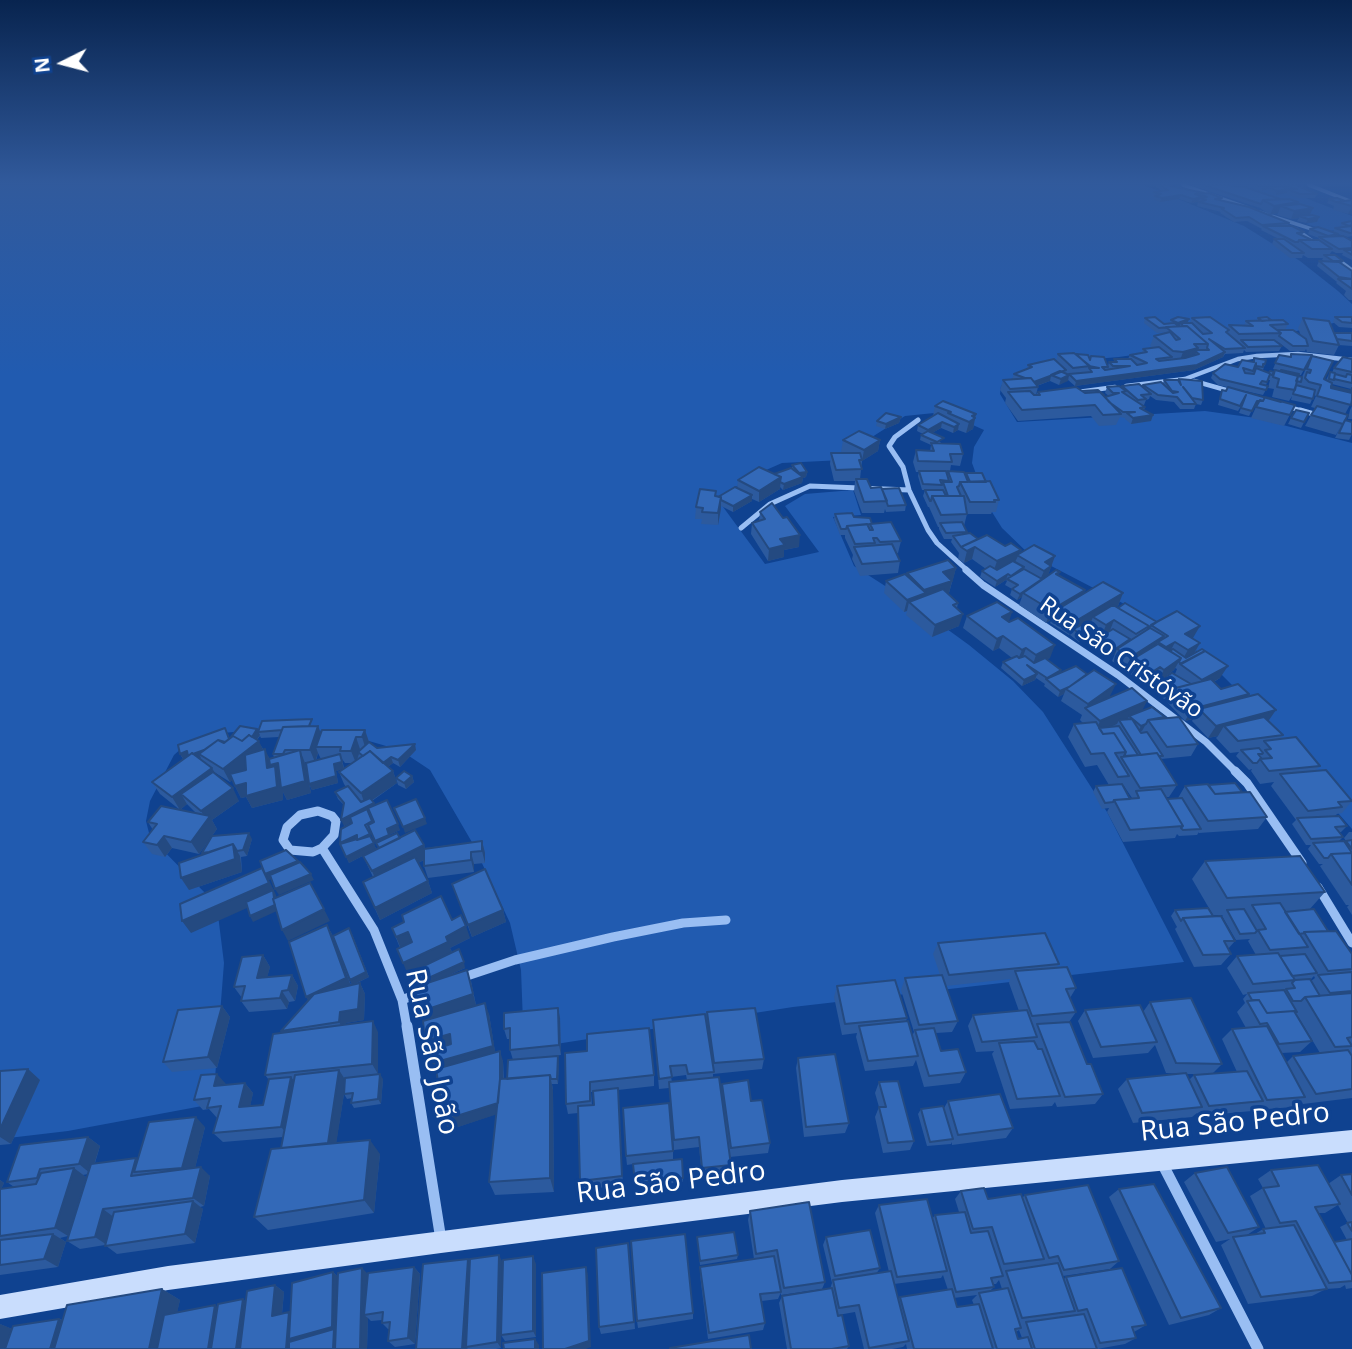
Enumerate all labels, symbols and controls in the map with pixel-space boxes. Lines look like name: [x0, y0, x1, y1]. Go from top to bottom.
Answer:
north arrow: [28, 28, 98, 98]
text: N: [28, 56, 56, 74]
street label: Rua São Cristóvão: [1034, 591, 1208, 725]
street label: Rua São João: [397, 966, 465, 1138]
street label: Rua São Pedro: [1139, 1096, 1331, 1150]
street label: Rua São Pedro: [575, 1155, 767, 1211]

